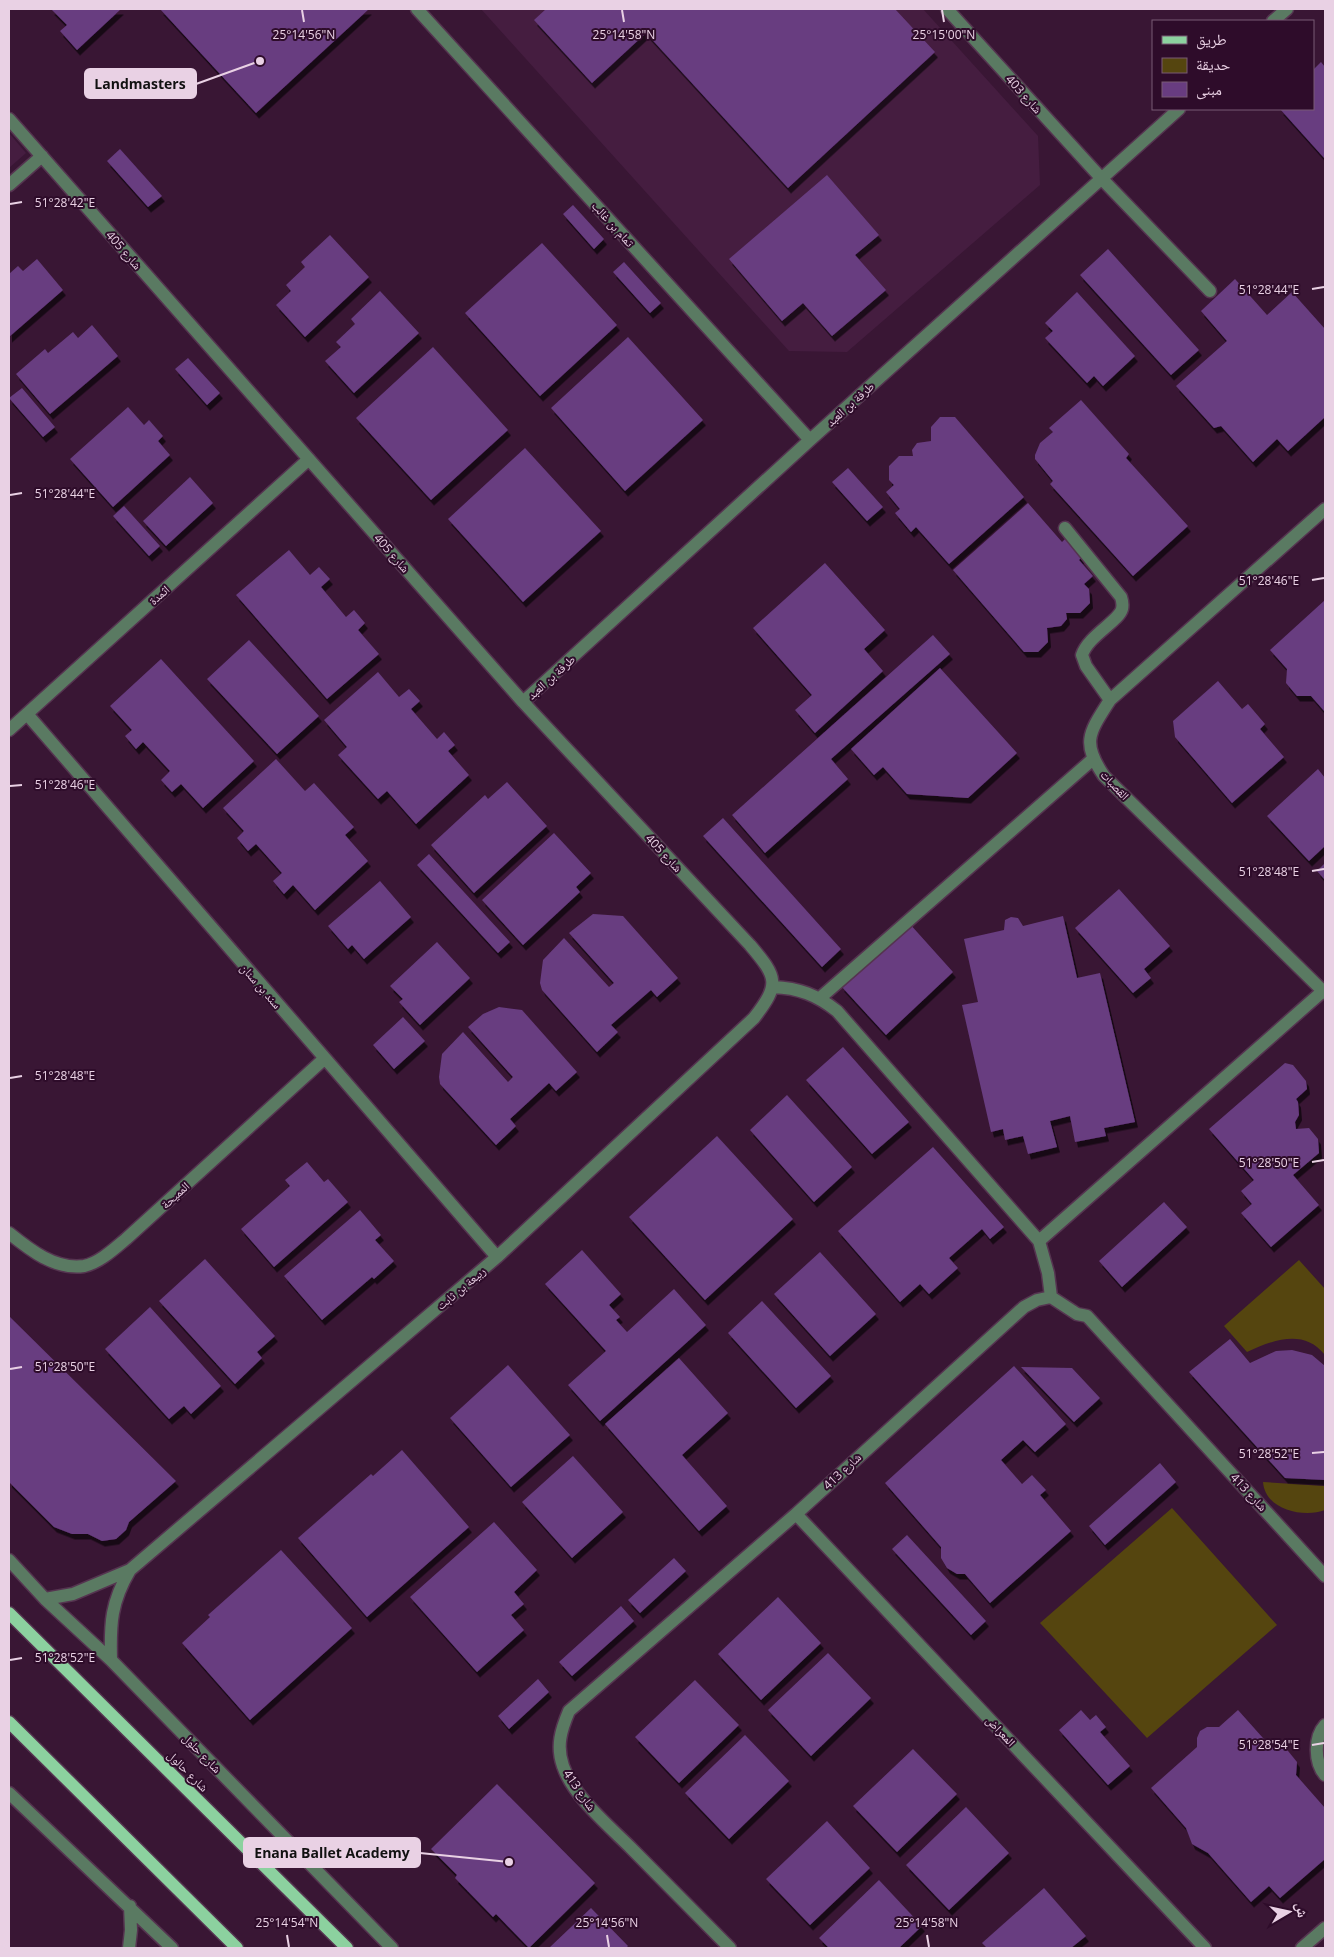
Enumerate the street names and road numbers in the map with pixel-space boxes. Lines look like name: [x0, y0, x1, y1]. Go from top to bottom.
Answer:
street label: شارع 403: [1002, 71, 1046, 117]
street label: تمام بن غالب: [588, 198, 638, 251]
street label: شارع 405: [102, 227, 146, 273]
street label: طرفة بن العبد: [822, 378, 878, 430]
street label: شارع 405: [370, 530, 414, 576]
street label: اثمدة: [145, 581, 173, 609]
street label: طرفة بن العبد: [523, 651, 579, 703]
street label: القصبات: [1097, 766, 1133, 804]
street label: شارع 405: [642, 830, 686, 876]
street label: سند بن سنان: [237, 960, 286, 1012]
street label: المميحة: [157, 1178, 193, 1212]
street label: ربيعة بن ثابت: [433, 1262, 490, 1314]
street label: شارع 413: [819, 1449, 865, 1493]
street label: شارع 413: [1227, 1469, 1271, 1515]
street label: المعراض: [982, 1712, 1020, 1750]
street label: شارع حلول: [179, 1729, 225, 1777]
street label: شارع حالول: [164, 1747, 212, 1795]
street label: شارع 413: [560, 1766, 600, 1814]

